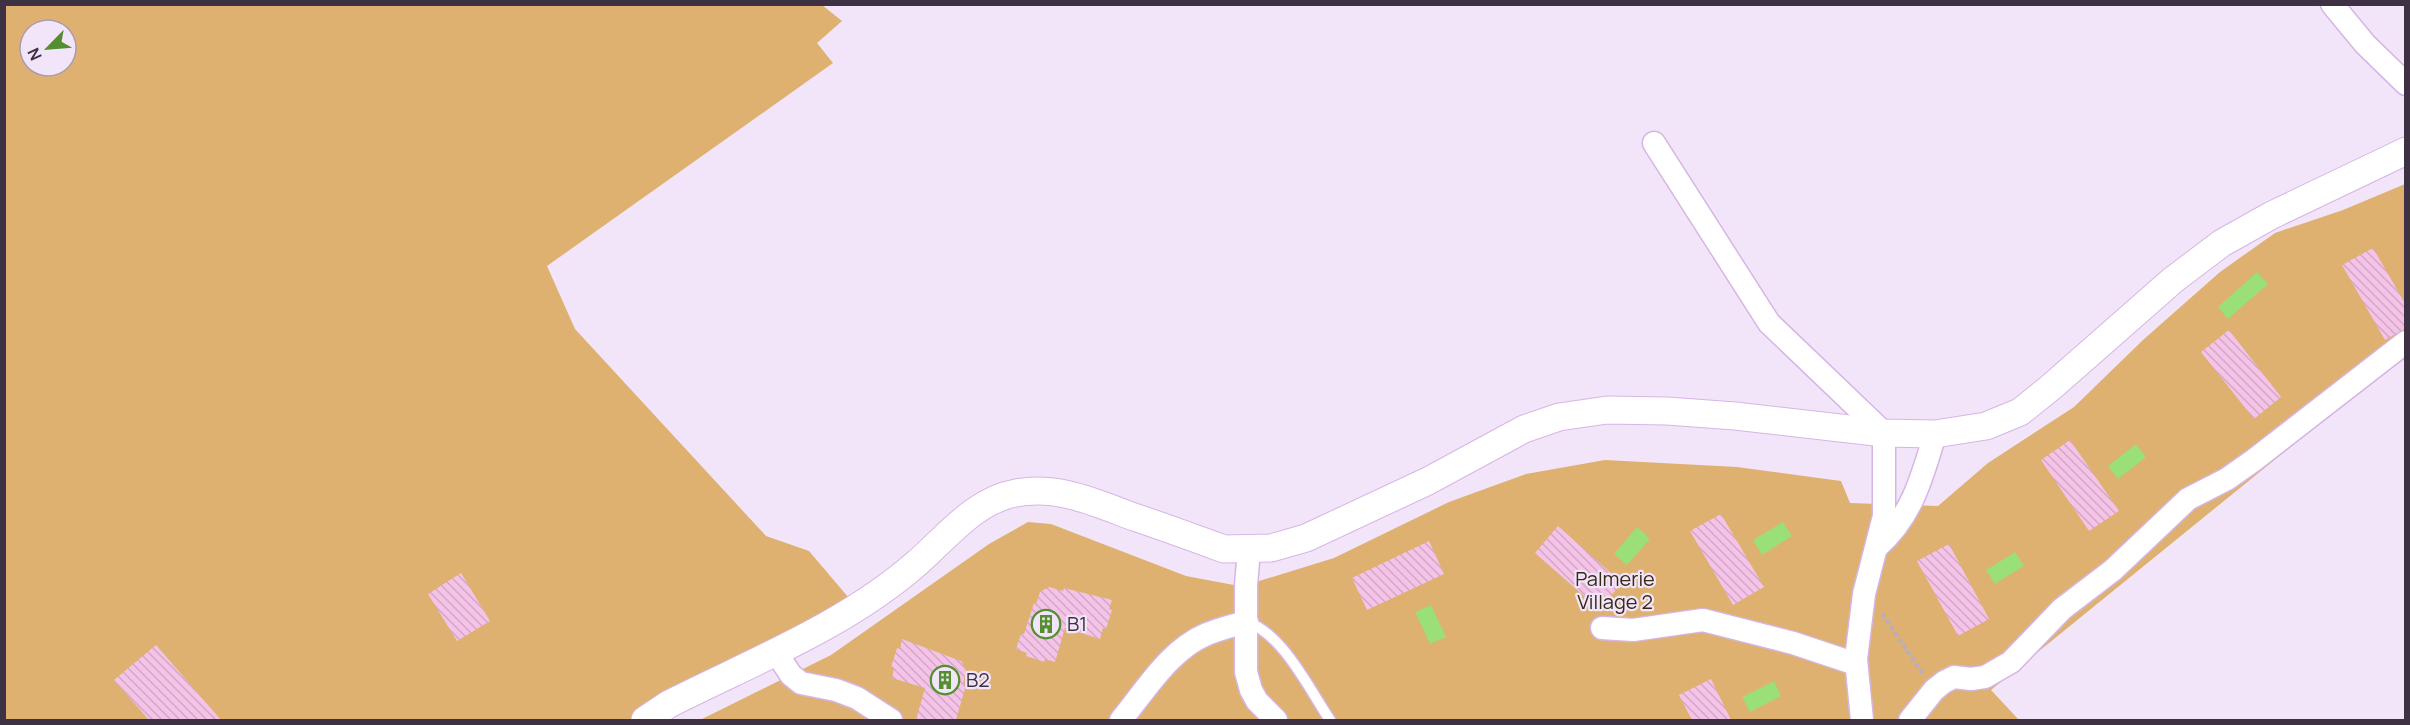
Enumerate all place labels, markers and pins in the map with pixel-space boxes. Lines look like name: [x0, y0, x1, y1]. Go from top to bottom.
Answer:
building icon: B1: [1030, 608, 1062, 640]
place label: B1: [1067, 610, 1087, 637]
building icon: B2: [929, 664, 961, 696]
place label: B2: [966, 666, 990, 693]

